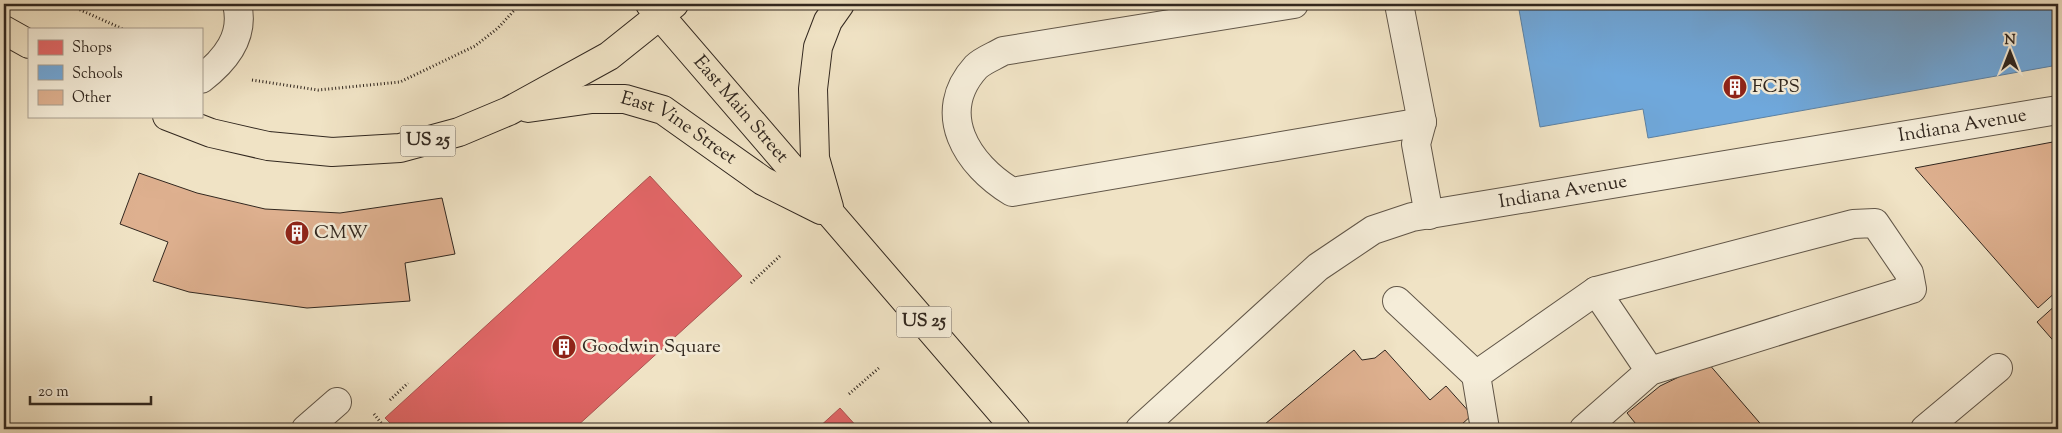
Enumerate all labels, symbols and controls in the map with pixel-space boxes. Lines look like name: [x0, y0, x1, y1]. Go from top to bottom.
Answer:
legend: [28, 28, 202, 118]
north arrow: [1984, 28, 2034, 78]
text: N: [2004, 31, 2016, 51]
text: Shops: [72, 38, 112, 59]
street label: East Main Street: [687, 50, 795, 169]
text: Schools: [72, 64, 123, 85]
building icon: FCPS: [1722, 74, 1748, 100]
place label: FCPS: [1752, 74, 1800, 101]
street label: East Vine Street: [617, 85, 742, 172]
text: Other: [72, 88, 112, 109]
street label: Indiana Avenue: [1896, 102, 2029, 150]
road number: US 25: [400, 125, 456, 156]
street label: Indiana Avenue: [1497, 168, 1629, 216]
building icon: CMW: [284, 220, 310, 246]
place label: CMW: [314, 220, 368, 247]
road number: US 25: [896, 306, 952, 338]
building icon: Goodwin Square: [551, 334, 577, 360]
place label: Goodwin Square: [582, 334, 721, 361]
scale bar: [30, 373, 151, 405]
text: 20 m: [38, 382, 69, 403]

